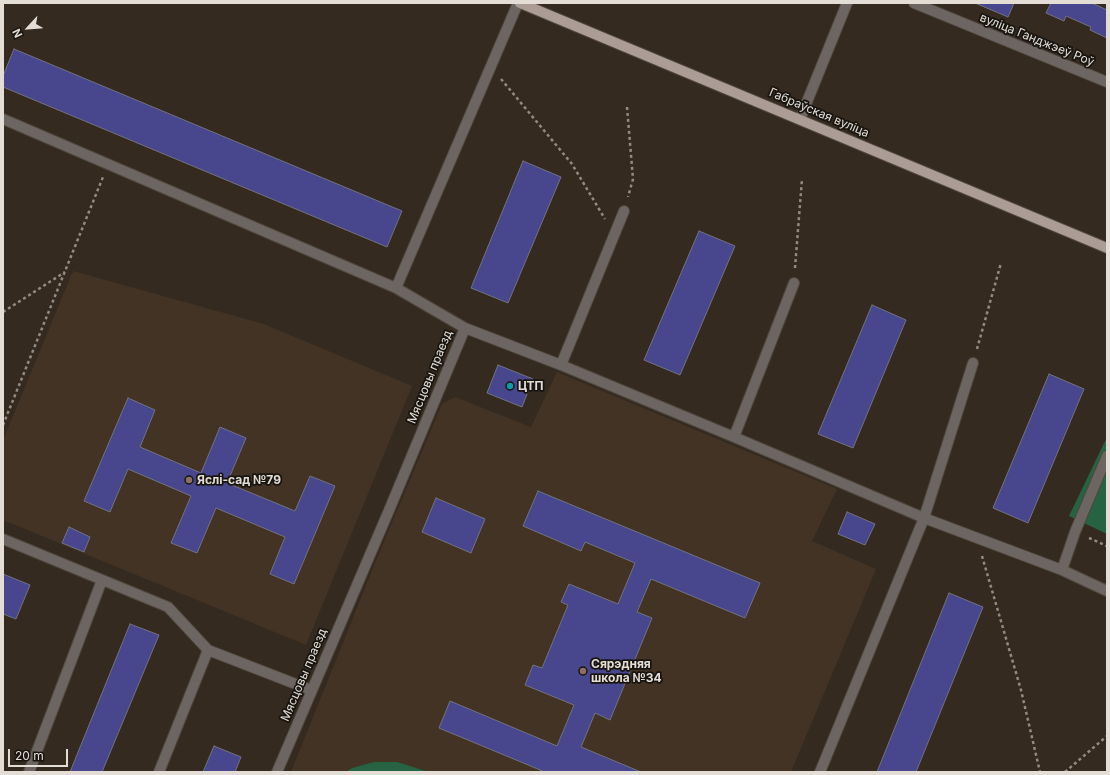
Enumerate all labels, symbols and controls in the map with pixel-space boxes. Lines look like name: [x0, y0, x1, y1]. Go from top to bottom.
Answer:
north arrow: [8, 8, 48, 48]
street label: вуліца Ганджэеў Роў: [978, 10, 1096, 70]
text: N: [9, 26, 25, 40]
street label: Габраўская вуліца: [767, 85, 871, 141]
street label: Мясцовы праезд: [405, 328, 455, 426]
place label: ЦТП: [518, 379, 543, 393]
marker: ЦТП: [505, 381, 515, 391]
place label: Яслі-сад №79: [197, 473, 281, 487]
marker: Яслі-сад №79: [184, 475, 194, 485]
street label: Мясцовы праезд: [278, 626, 330, 724]
place label: Сярэдняя школа №34: [591, 657, 662, 685]
marker: Сярэдняя школа №34: [578, 666, 588, 676]
scale bar: [10, 741, 70, 767]
text: 20 m: [15, 748, 44, 763]

